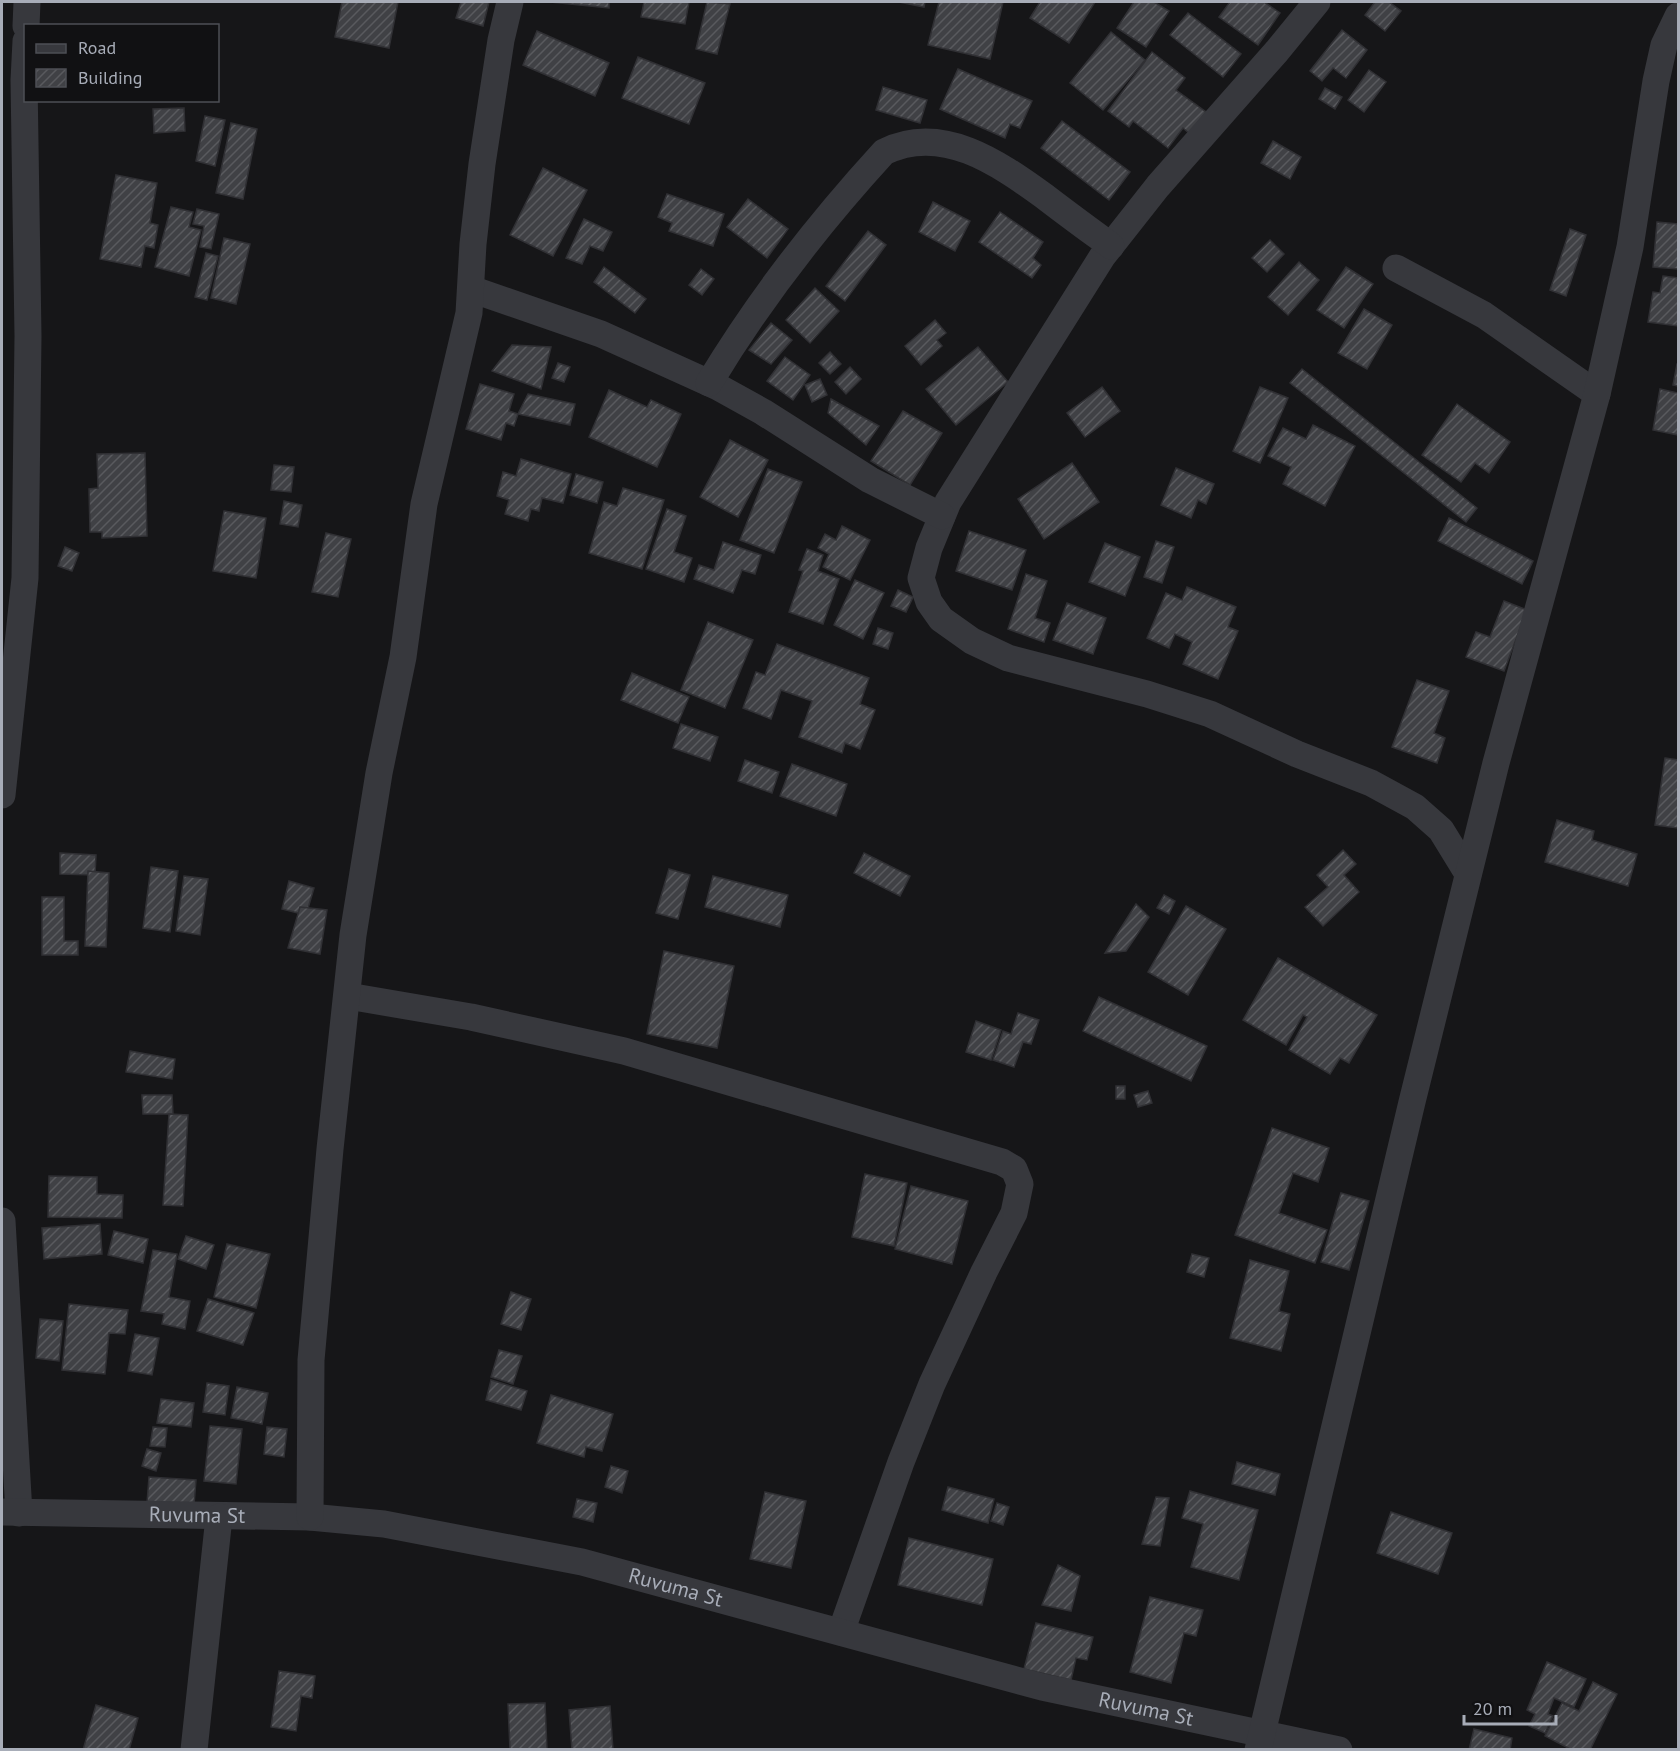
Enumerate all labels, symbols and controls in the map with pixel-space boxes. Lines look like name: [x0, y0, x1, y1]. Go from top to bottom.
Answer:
legend: [24, 24, 219, 102]
text: Road: [78, 36, 116, 59]
text: Building: [78, 66, 142, 89]
street label: Ruvuma St: [149, 1500, 245, 1529]
street label: Ruvuma St: [626, 1561, 726, 1613]
street label: Ruvuma St: [1096, 1685, 1196, 1732]
scale bar: [1464, 1688, 1556, 1726]
text: 20 m: [1473, 1697, 1512, 1720]

